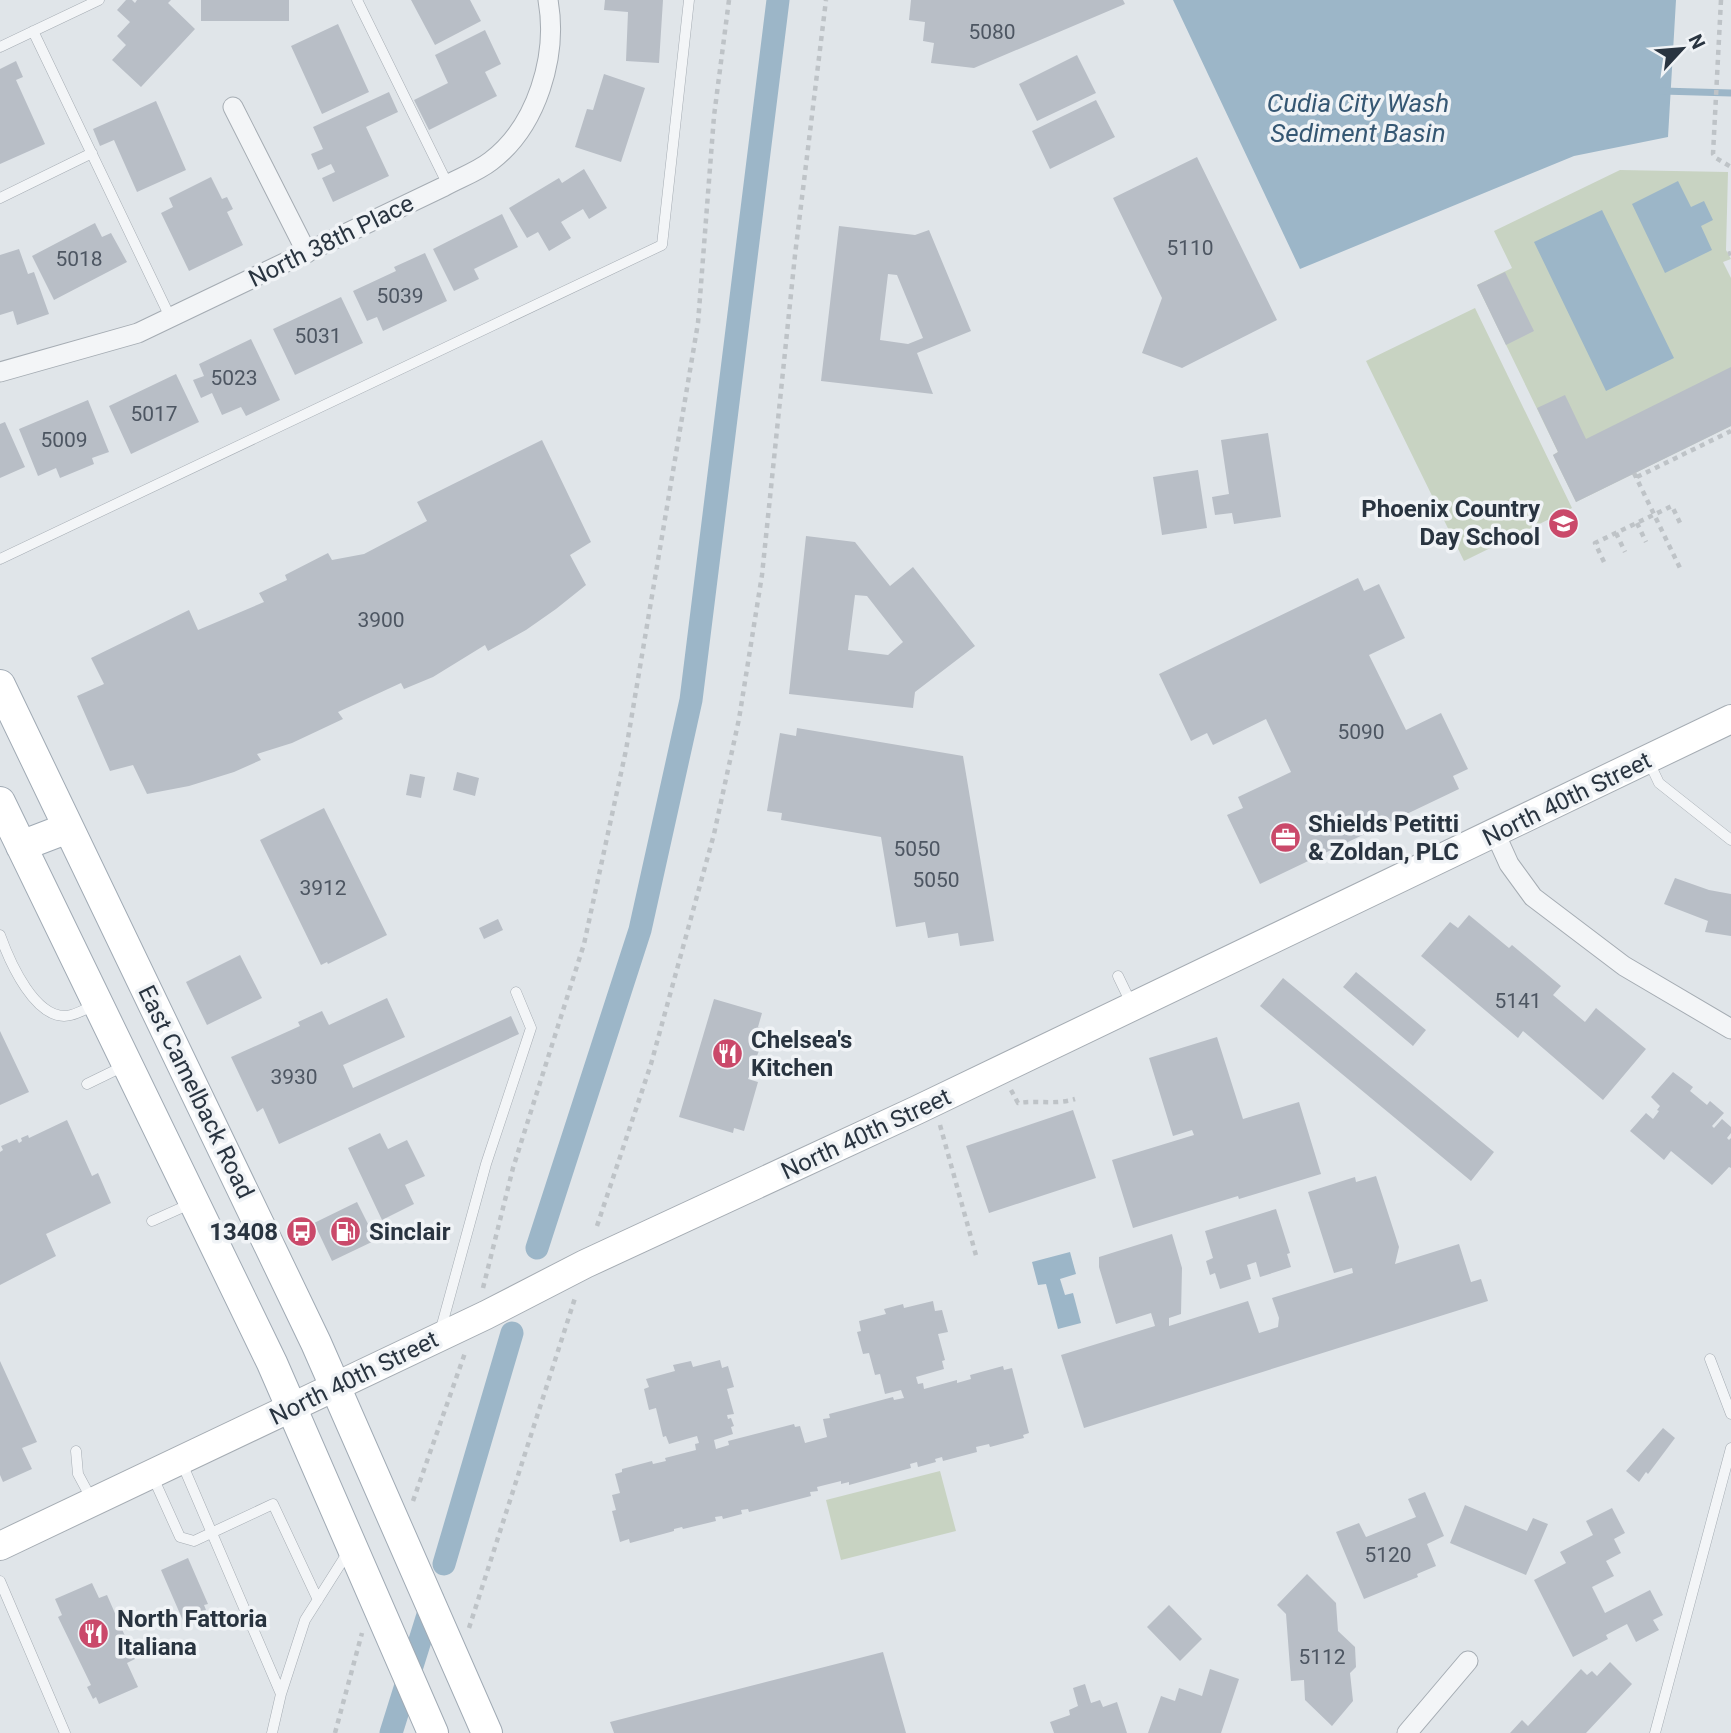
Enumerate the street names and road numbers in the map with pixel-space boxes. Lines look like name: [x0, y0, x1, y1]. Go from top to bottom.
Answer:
street label: North 38th Place: [244, 189, 418, 293]
street label: North 40th Street: [1478, 746, 1656, 852]
street label: East Camelback Road: [132, 981, 260, 1203]
street label: North 40th Street: [777, 1082, 955, 1186]
street label: North 40th Street: [265, 1325, 443, 1431]

